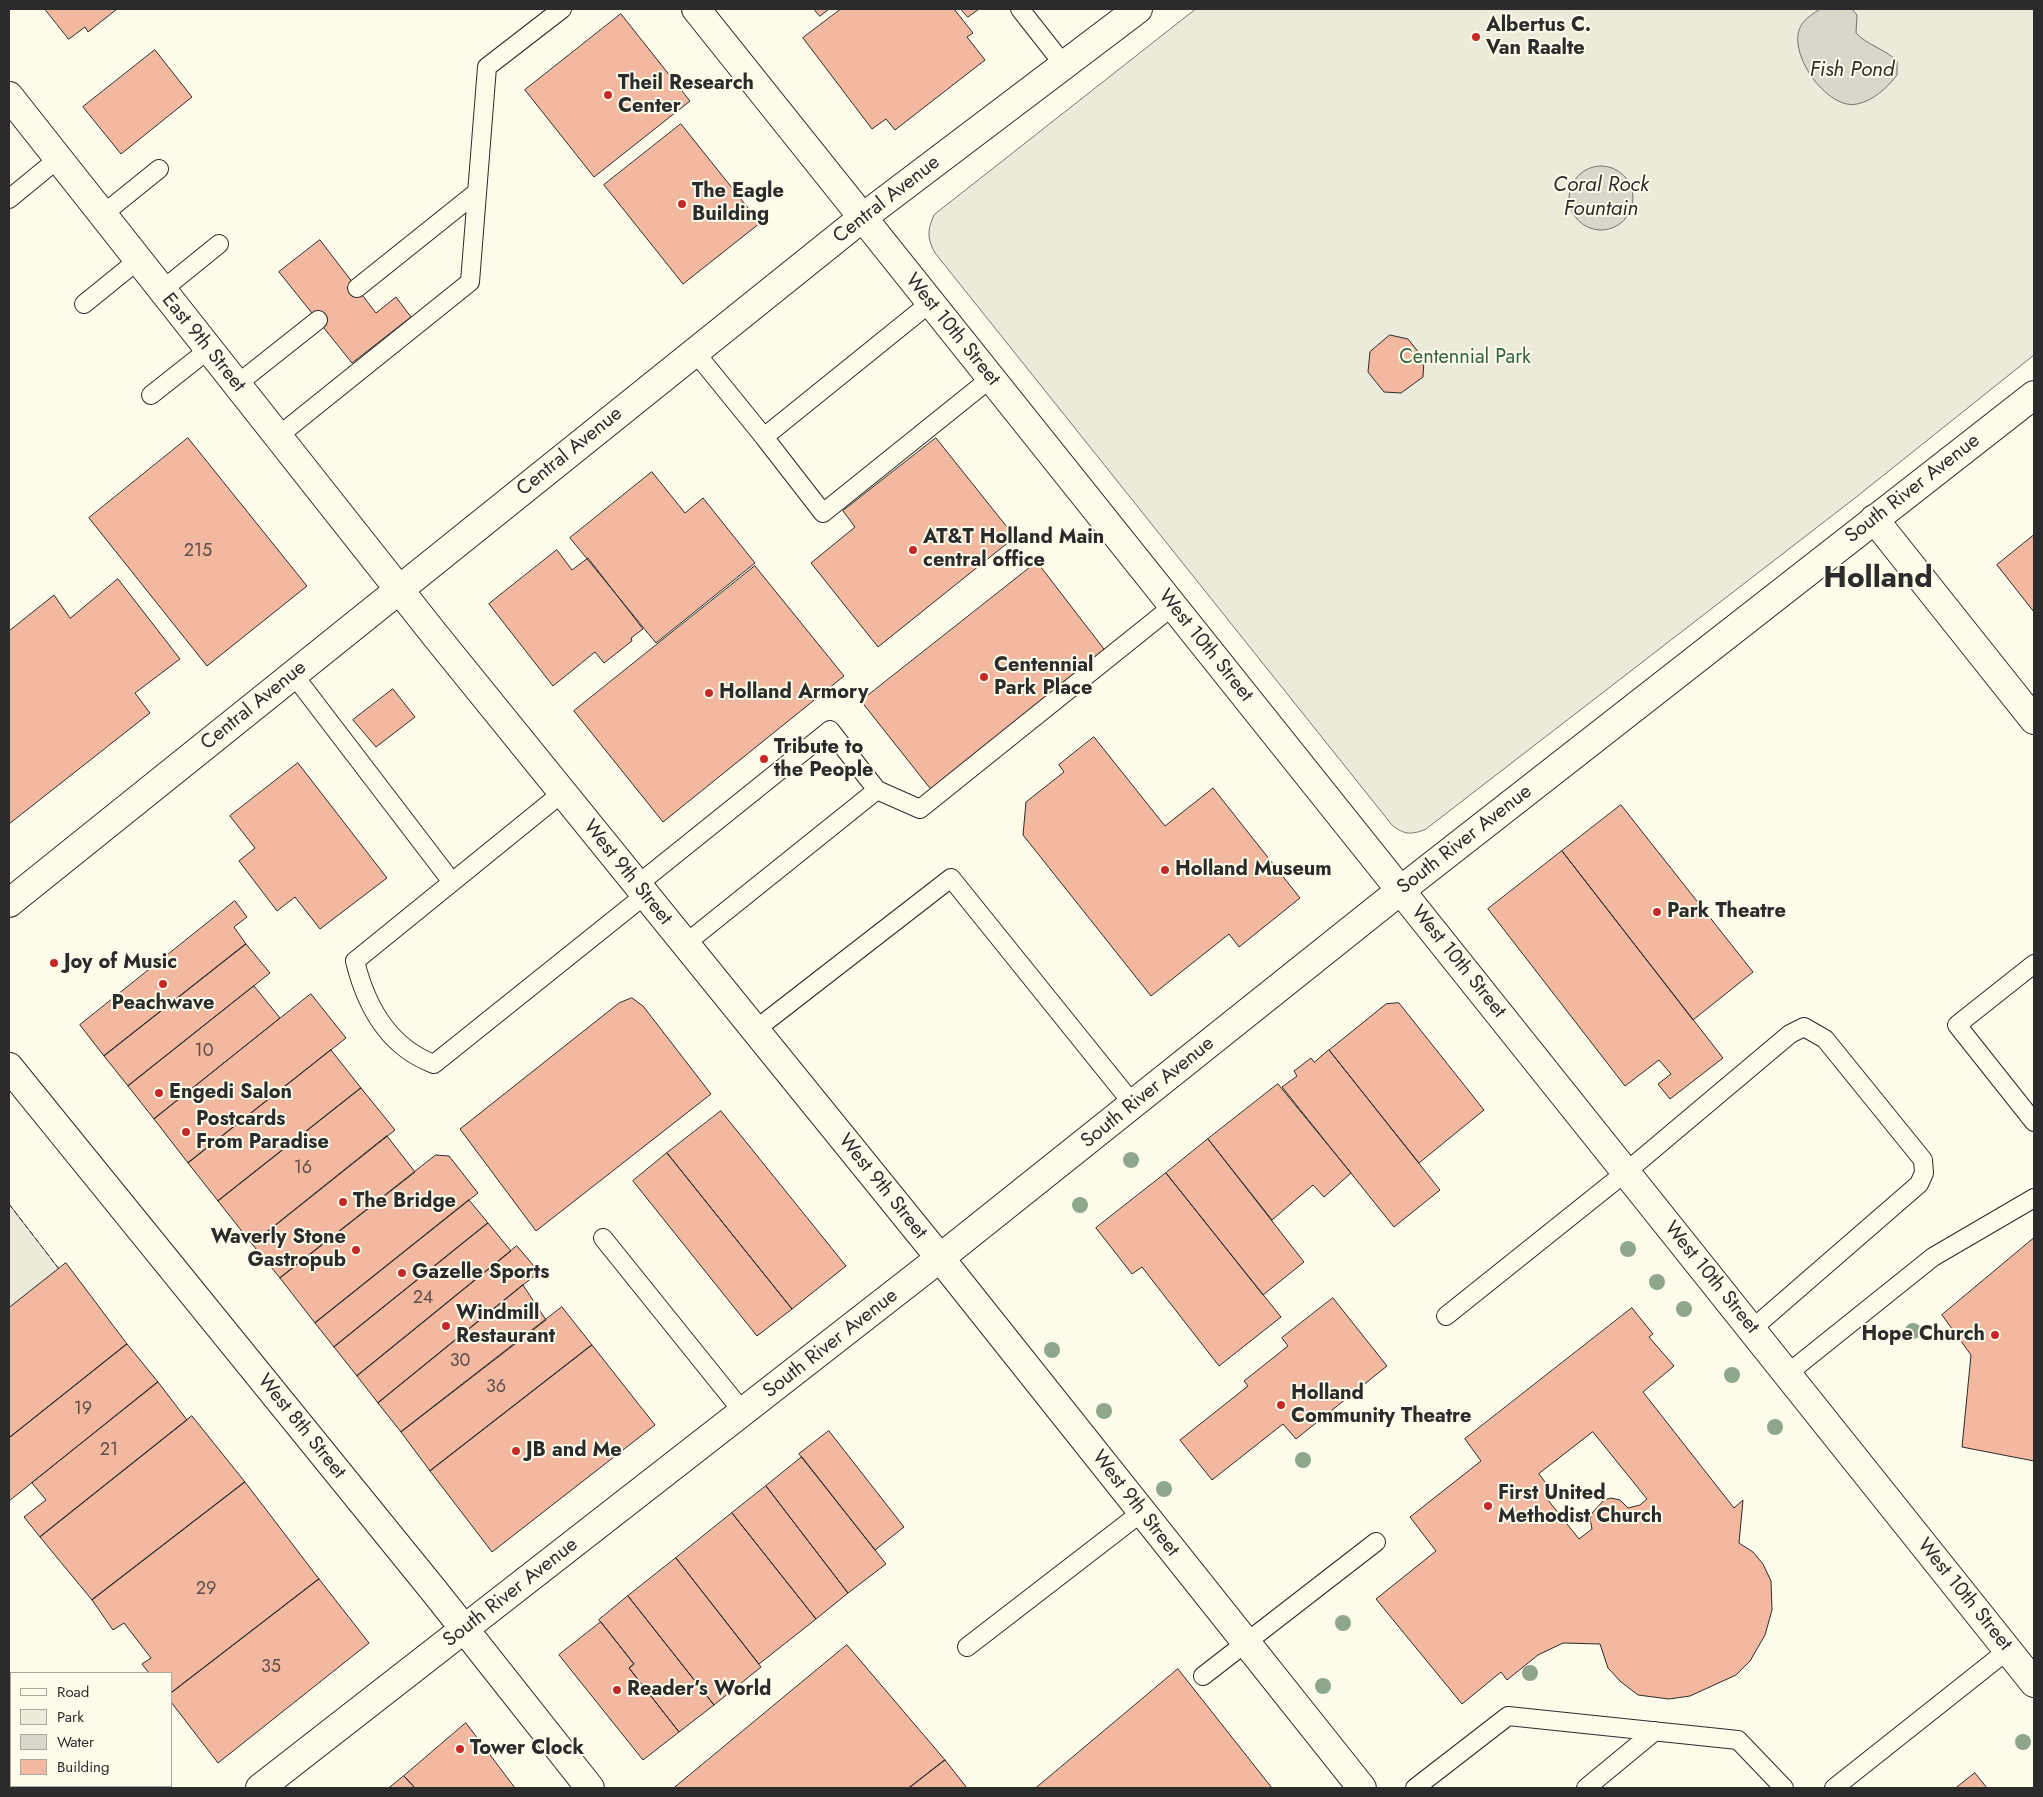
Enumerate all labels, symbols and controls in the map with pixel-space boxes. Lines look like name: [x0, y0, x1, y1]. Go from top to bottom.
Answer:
place label: Albertus C. Van Raalte: [1486, 14, 1591, 61]
marker: Albertus C. Van Raalte: [1470, 31, 1482, 43]
water label: Fish Pond: [1810, 58, 1894, 84]
place label: Theil Research Center: [618, 72, 754, 119]
marker: Theil Research Center: [602, 89, 614, 101]
street label: Central Avenue: [829, 151, 945, 249]
water label: Coral Rock Fountain: [1553, 173, 1649, 223]
place label: The Eagle Building: [692, 180, 784, 227]
marker: The Eagle Building: [676, 198, 688, 210]
street label: West 10th Street: [899, 269, 1005, 391]
street label: East 9th Street: [156, 289, 250, 397]
park label: Centennial Park: [1399, 346, 1531, 370]
street label: Central Avenue: [512, 402, 628, 502]
street label: South River Avenue: [1841, 429, 1985, 549]
place label: AT&T Holland Main central office: [923, 526, 1104, 573]
house number: 215: [184, 541, 212, 563]
marker: AT&T Holland Main central office: [907, 544, 919, 556]
district label: Holland: [1823, 562, 1933, 598]
street label: West 10th Street: [1152, 585, 1258, 707]
place label: Centennial Park Place: [994, 654, 1093, 701]
street label: Central Avenue: [196, 656, 312, 756]
marker: Centennial Park Place: [978, 671, 990, 683]
place label: Holland Armory: [719, 681, 868, 705]
marker: Holland Armory: [703, 687, 715, 699]
place label: Tribute to the People: [774, 736, 874, 783]
marker: Tribute to the People: [758, 753, 770, 765]
street label: South River Avenue: [1393, 780, 1537, 900]
street label: West 9th Street: [577, 816, 677, 930]
place label: Holland Museum: [1175, 858, 1332, 882]
marker: Holland Museum: [1159, 864, 1171, 876]
place label: Park Theatre: [1667, 900, 1786, 924]
street label: West 10th Street: [1405, 901, 1511, 1023]
marker: Park Theatre: [1651, 906, 1663, 918]
place label: Joy of Music: [64, 951, 177, 975]
marker: Joy of Music: [48, 957, 60, 969]
marker: Peachwave: [157, 978, 169, 990]
place label: Peachwave: [112, 992, 214, 1016]
street label: South River Avenue: [1077, 1032, 1219, 1154]
house number: 10: [195, 1041, 213, 1063]
place label: Engedi Salon: [169, 1081, 292, 1105]
marker: Engedi Salon: [153, 1087, 165, 1099]
place label: Postcards From Paradise: [196, 1108, 329, 1155]
marker: Postcards From Paradise: [180, 1126, 192, 1138]
street label: West 9th Street: [832, 1130, 932, 1244]
house number: 16: [294, 1158, 312, 1180]
place label: The Bridge: [353, 1190, 456, 1214]
marker: The Bridge: [337, 1196, 349, 1208]
street label: West 10th Street: [1658, 1217, 1764, 1339]
place label: Waverly Stone Gastropub: [211, 1226, 346, 1273]
marker: Waverly Stone Gastropub: [350, 1244, 362, 1256]
place label: Gazelle Sports: [412, 1261, 549, 1285]
marker: Gazelle Sports: [396, 1267, 408, 1279]
street label: South River Avenue: [759, 1284, 903, 1404]
house number: 24: [413, 1288, 433, 1310]
place label: Windmill Restaurant: [456, 1302, 555, 1349]
marker: Windmill Restaurant: [440, 1320, 452, 1332]
place label: Hope Church: [1862, 1323, 1985, 1347]
marker: Hope Church: [1989, 1329, 2001, 1341]
house number: 30: [450, 1351, 470, 1373]
street label: West 8th Street: [252, 1370, 350, 1484]
house number: 36: [486, 1377, 506, 1399]
place label: Holland Community Theatre: [1291, 1382, 1471, 1429]
house number: 19: [74, 1399, 92, 1421]
marker: Holland Community Theatre: [1275, 1399, 1287, 1411]
place label: JB and Me: [526, 1439, 622, 1463]
house number: 21: [100, 1440, 118, 1462]
marker: JB and Me: [510, 1445, 522, 1457]
street label: West 9th Street: [1086, 1446, 1184, 1562]
place label: First United Methodist Church: [1498, 1482, 1662, 1529]
marker: First United Methodist Church: [1482, 1500, 1494, 1512]
street label: South River Avenue: [439, 1533, 583, 1653]
street label: West 10th Street: [1911, 1534, 2017, 1656]
house number: 29: [196, 1579, 216, 1601]
house number: 35: [261, 1657, 281, 1679]
legend: [10, 1672, 172, 1787]
place label: Reader’s World: [627, 1678, 771, 1702]
text: Road: [57, 1681, 89, 1703]
marker: Reader’s World: [611, 1684, 623, 1696]
text: Park: [57, 1706, 84, 1728]
text: Water: [57, 1731, 94, 1753]
place label: Tower Clock: [470, 1737, 584, 1761]
marker: Tower Clock: [454, 1743, 466, 1755]
text: Building: [57, 1756, 109, 1778]

